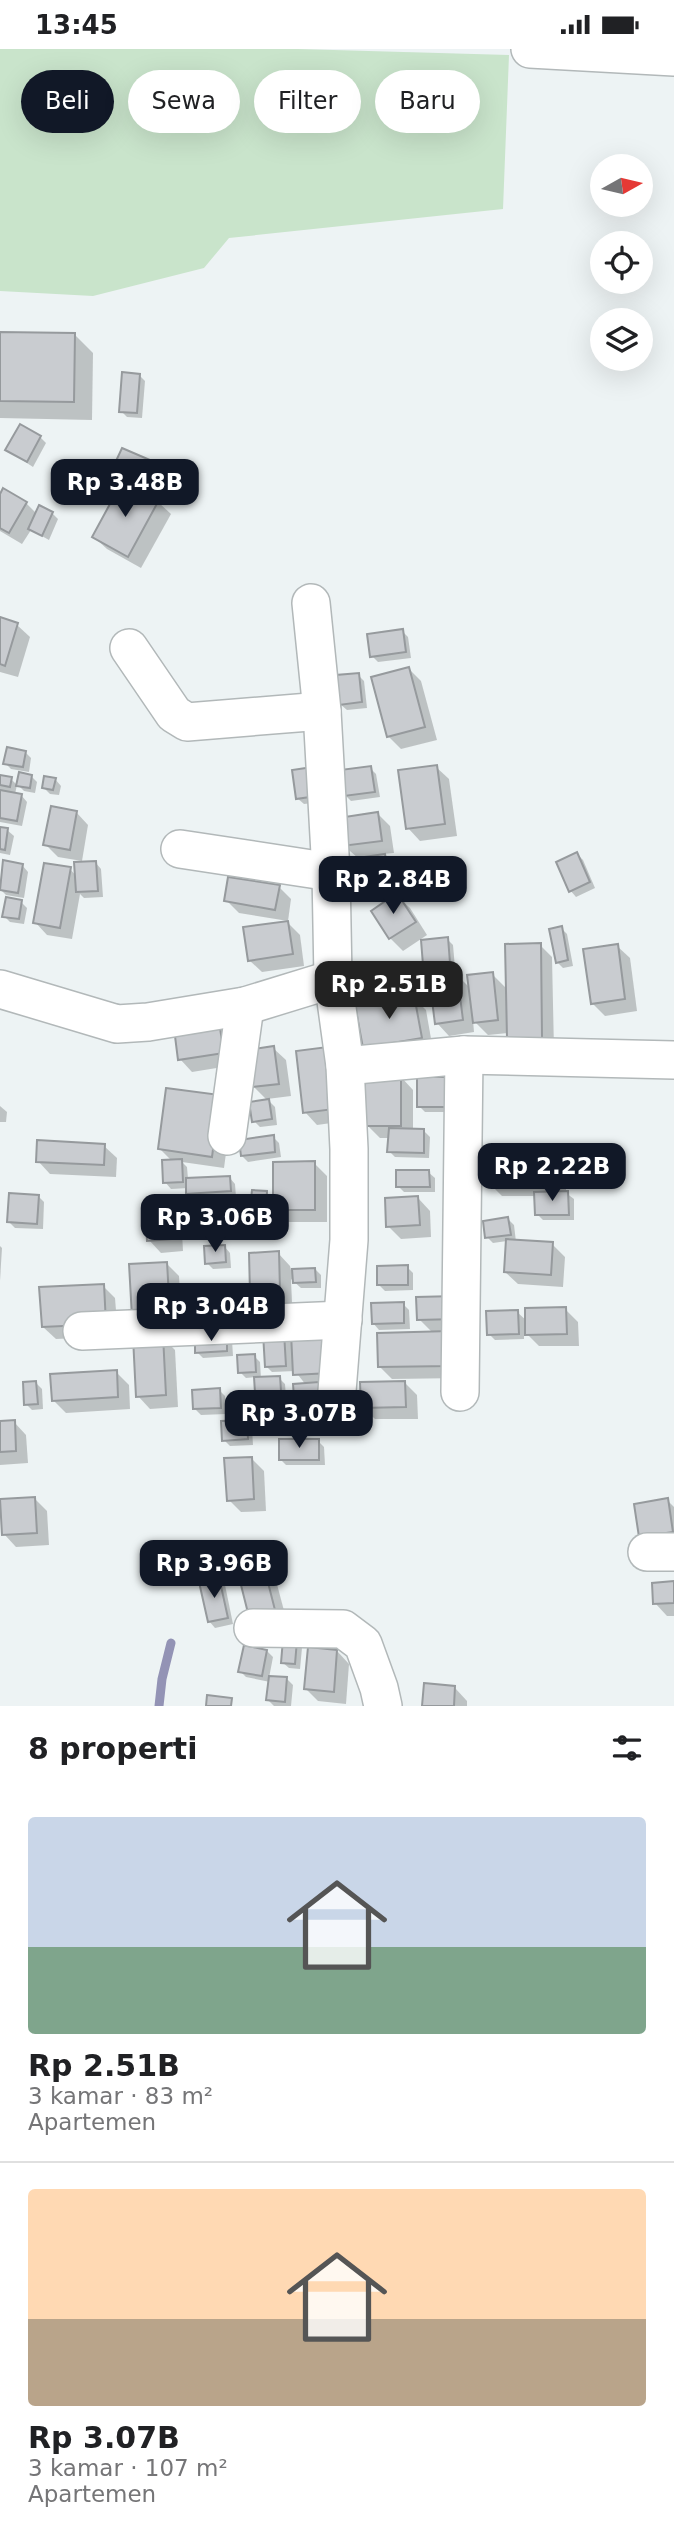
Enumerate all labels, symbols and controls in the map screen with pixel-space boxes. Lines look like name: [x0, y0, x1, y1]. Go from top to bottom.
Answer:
text: 13:45: [35, 10, 118, 40]
chip: Beli: [21, 70, 114, 133]
chip: Sewa: [128, 70, 240, 133]
chip: Filter: [254, 70, 361, 133]
chip: Baru: [375, 70, 480, 133]
north arrow: [590, 154, 653, 217]
map controls: [590, 154, 653, 371]
button: locate: [590, 231, 653, 294]
button: layers: [590, 308, 653, 371]
pin: Rp 3.48B: [53, 459, 197, 519]
text: Rp 3.48B: [67, 469, 183, 495]
pin: Rp 2.84B: [321, 857, 465, 916]
text: Rp 2.84B: [335, 866, 451, 892]
pin: Rp 2.51B: [317, 961, 461, 1021]
text: Rp 2.51B: [331, 971, 447, 997]
pin: Rp 2.22B: [480, 1143, 624, 1203]
text: Rp 2.22B: [494, 1153, 610, 1179]
pin: Rp 3.06B: [143, 1195, 287, 1254]
text: Rp 3.06B: [157, 1204, 273, 1230]
pin: Rp 3.04B: [139, 1283, 283, 1343]
text: Rp 3.04B: [153, 1293, 269, 1319]
pin: Rp 3.07B: [227, 1391, 371, 1450]
text: Rp 3.07B: [241, 1400, 357, 1426]
pin: Rp 3.96B: [142, 1541, 286, 1600]
text: Rp 3.96B: [156, 1550, 272, 1576]
icon: filters: [608, 1729, 646, 1767]
text: 8 properti: [28, 1731, 197, 1766]
icon: home: [274, 1862, 400, 1988]
text: Rp 2.51B: [28, 2048, 180, 2083]
text: 3 kamar · 83 m²: [28, 2083, 213, 2109]
text: Apartemen: [28, 2109, 156, 2135]
icon: home: [274, 2234, 400, 2360]
text: Rp 3.07B: [28, 2420, 180, 2455]
text: 3 kamar · 107 m²: [28, 2455, 228, 2481]
text: Apartemen: [28, 2481, 156, 2507]

